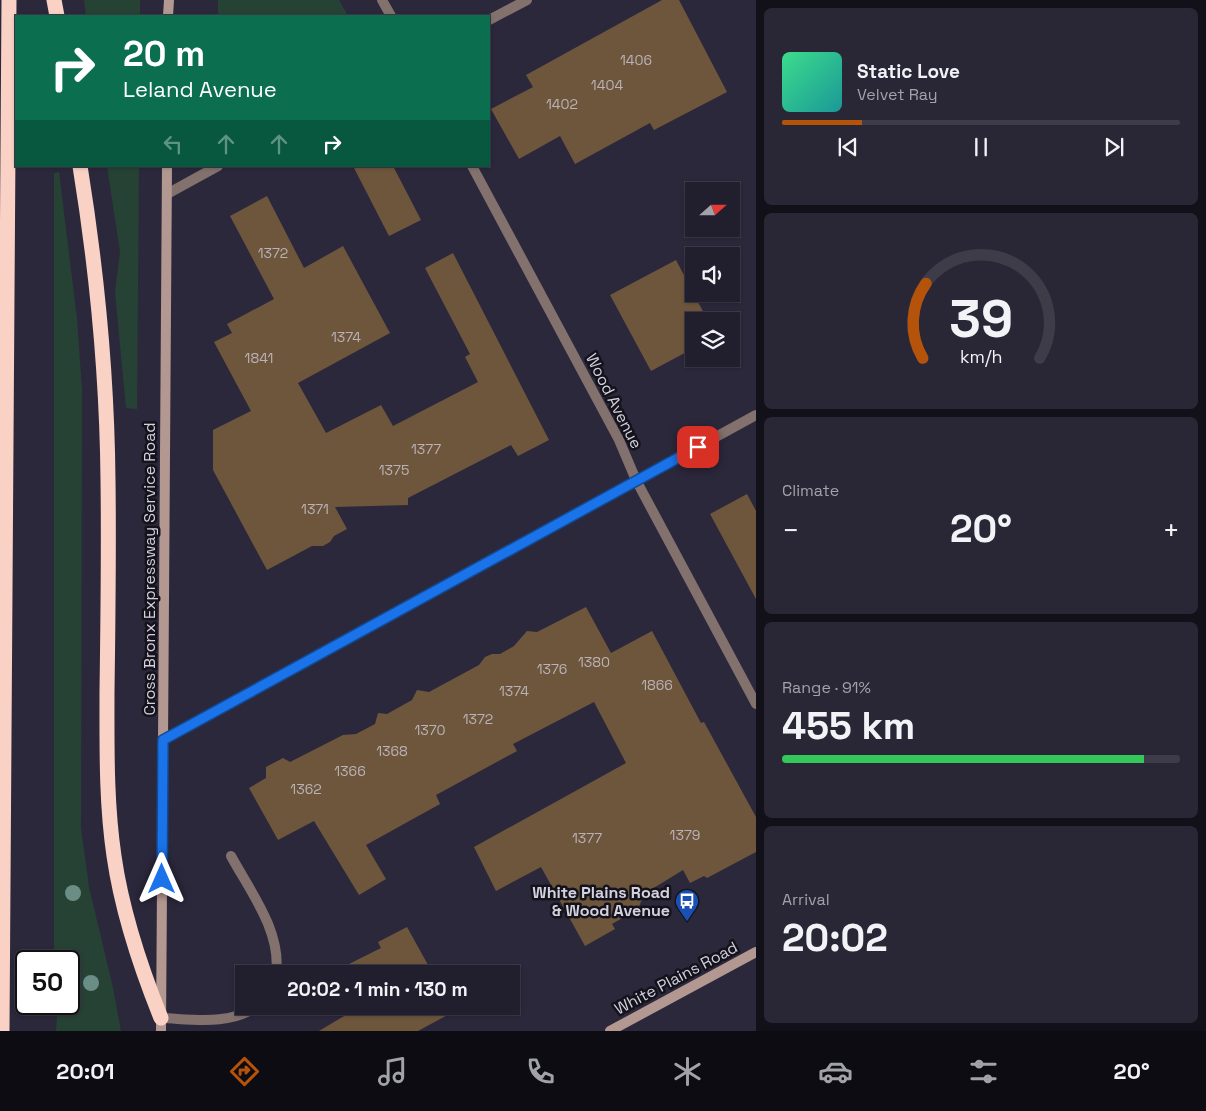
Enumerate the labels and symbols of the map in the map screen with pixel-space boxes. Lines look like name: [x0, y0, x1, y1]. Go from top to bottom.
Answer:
house number: 1406: [620, 51, 652, 69]
house number: 1404: [591, 76, 623, 94]
house number: 1402: [546, 95, 578, 113]
north arrow: [685, 182, 740, 238]
house number: 1372: [258, 244, 288, 262]
house number: 1374: [331, 328, 361, 346]
house number: 1841: [245, 349, 273, 367]
street label: Wood Avenue: [581, 350, 647, 452]
street label: Cross Bronx Expressway Service Road: [139, 422, 160, 716]
pin: [677, 426, 719, 468]
house number: 1377: [411, 440, 441, 458]
house number: 1375: [379, 461, 409, 479]
house number: 1371: [301, 500, 329, 518]
house number: 1380: [578, 653, 610, 671]
house number: 1376: [537, 660, 567, 678]
house number: 1866: [641, 676, 673, 694]
house number: 1374: [499, 682, 529, 700]
house number: 1372: [463, 710, 493, 728]
house number: 1370: [414, 721, 446, 739]
house number: 1368: [376, 742, 408, 760]
house number: 1366: [334, 762, 366, 780]
house number: 1362: [290, 780, 322, 798]
house number: 1379: [670, 826, 700, 844]
house number: 1377: [572, 829, 602, 847]
position arrow: [135, 852, 187, 904]
place label: White Plains Road & Wood Avenue: [532, 882, 670, 921]
bus stop icon: White Plains Road & Wood Avenue: [674, 888, 700, 922]
street label: White Plains Road: [611, 937, 741, 1019]
speed limit sign: 50: [15, 950, 80, 1015]

